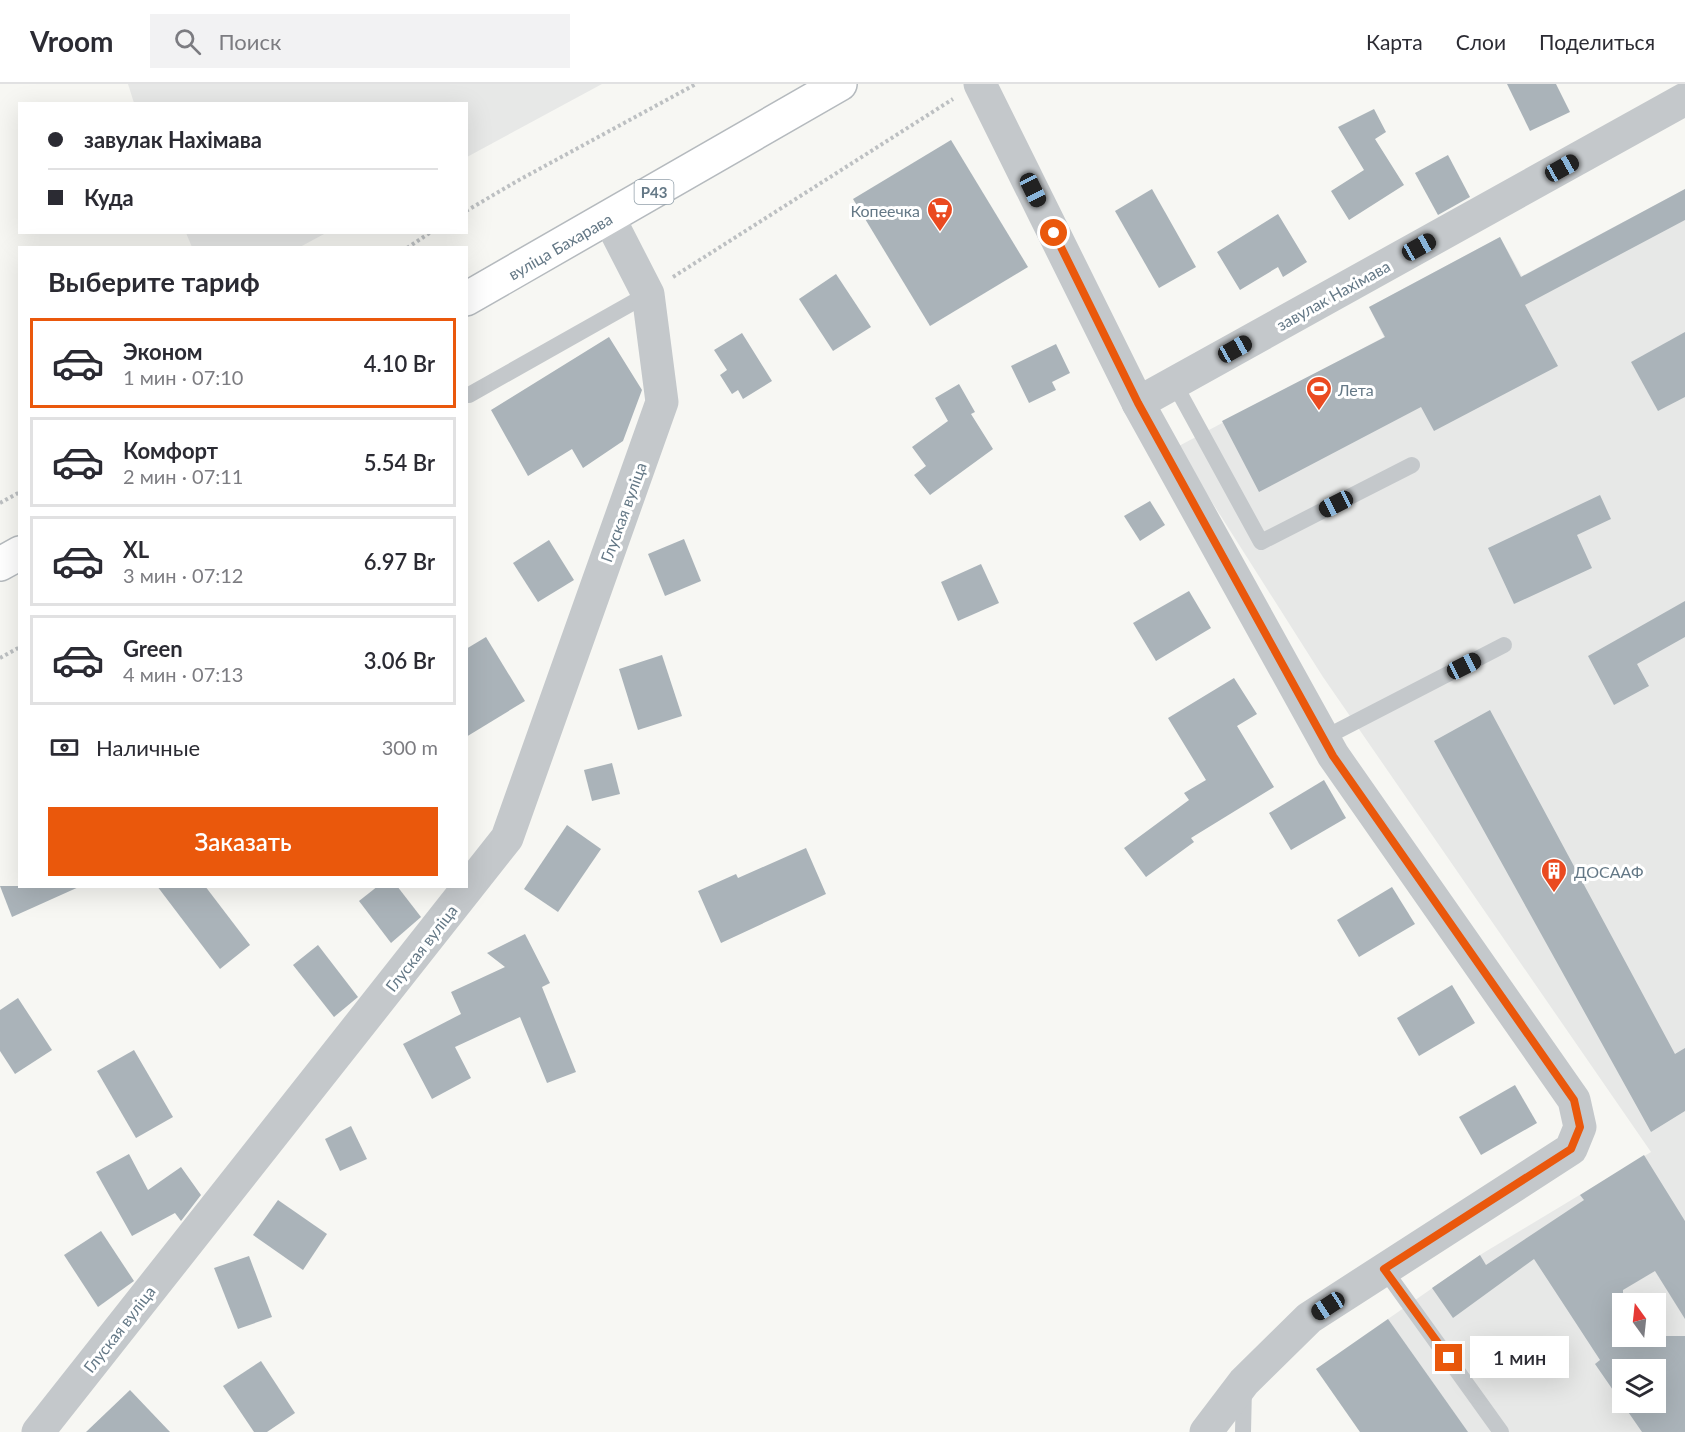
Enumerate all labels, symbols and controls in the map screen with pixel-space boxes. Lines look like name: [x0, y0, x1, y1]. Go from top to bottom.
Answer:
search box: [150, 14, 570, 68]
text: Vroom: [30, 24, 114, 58]
icon: search: [171, 25, 204, 58]
text: Поиск: [219, 28, 281, 55]
text: Карта: [1366, 29, 1423, 54]
text: Слои: [1456, 29, 1506, 54]
text: Поделиться: [1539, 29, 1655, 54]
text: завулак Нахімава: [84, 126, 262, 153]
car: [1542, 151, 1582, 185]
car: [1017, 170, 1049, 210]
road number: Р43: [634, 180, 674, 204]
text: Куда: [84, 184, 134, 211]
supermarket icon: Копеечка: [925, 195, 955, 233]
place label: Копеечка: [850, 201, 920, 220]
street label: вуліца Бахарава: [505, 209, 615, 283]
route start: [1040, 219, 1067, 246]
car: [1399, 230, 1439, 264]
street label: завулак Нахімава: [1273, 256, 1393, 334]
text: Выберите тариф: [48, 265, 260, 298]
car: [1215, 332, 1255, 366]
icon: car: [51, 336, 105, 390]
text: Эконом: [123, 338, 203, 365]
text: 4.10 Br: [364, 350, 435, 377]
text: 1 мин · 07:10: [123, 365, 243, 389]
sports icon: Лета: [1304, 374, 1334, 412]
place label: Лета: [1337, 380, 1374, 399]
icon: car: [51, 435, 105, 489]
text: Комфорт: [123, 437, 218, 464]
text: 5.54 Br: [364, 449, 435, 476]
street label: Глуская вуліца: [596, 460, 650, 564]
text: 2 мин · 07:11: [123, 464, 243, 488]
car: [1316, 488, 1356, 520]
icon: car: [51, 534, 105, 588]
text: XL: [123, 536, 149, 563]
text: 6.97 Br: [364, 548, 435, 575]
text: 3 мин · 07:12: [123, 563, 243, 587]
icon: car: [51, 633, 105, 687]
text: Green: [123, 635, 183, 662]
text: 3.06 Br: [364, 647, 435, 674]
car: [1444, 650, 1484, 682]
text: 4 мин · 07:13: [123, 662, 243, 686]
icon: cash: [48, 731, 81, 764]
text: Наличные: [96, 734, 200, 761]
text: 300 m: [382, 735, 438, 759]
button: Заказать: [48, 807, 438, 876]
building icon: ДОСААФ: [1539, 856, 1569, 894]
place label: ДОСААФ: [1574, 862, 1644, 881]
street label: Глуская вуліца: [381, 901, 461, 995]
street label: Глуская вуліца: [79, 1282, 159, 1376]
car: [1308, 1289, 1348, 1323]
north arrow: [1612, 1293, 1666, 1347]
map controls: [1612, 1293, 1666, 1413]
callout: 1 мин: [1470, 1337, 1569, 1379]
route end: [1435, 1344, 1462, 1371]
text: 1 мин: [1493, 1345, 1546, 1369]
button: layers: [1612, 1359, 1666, 1413]

